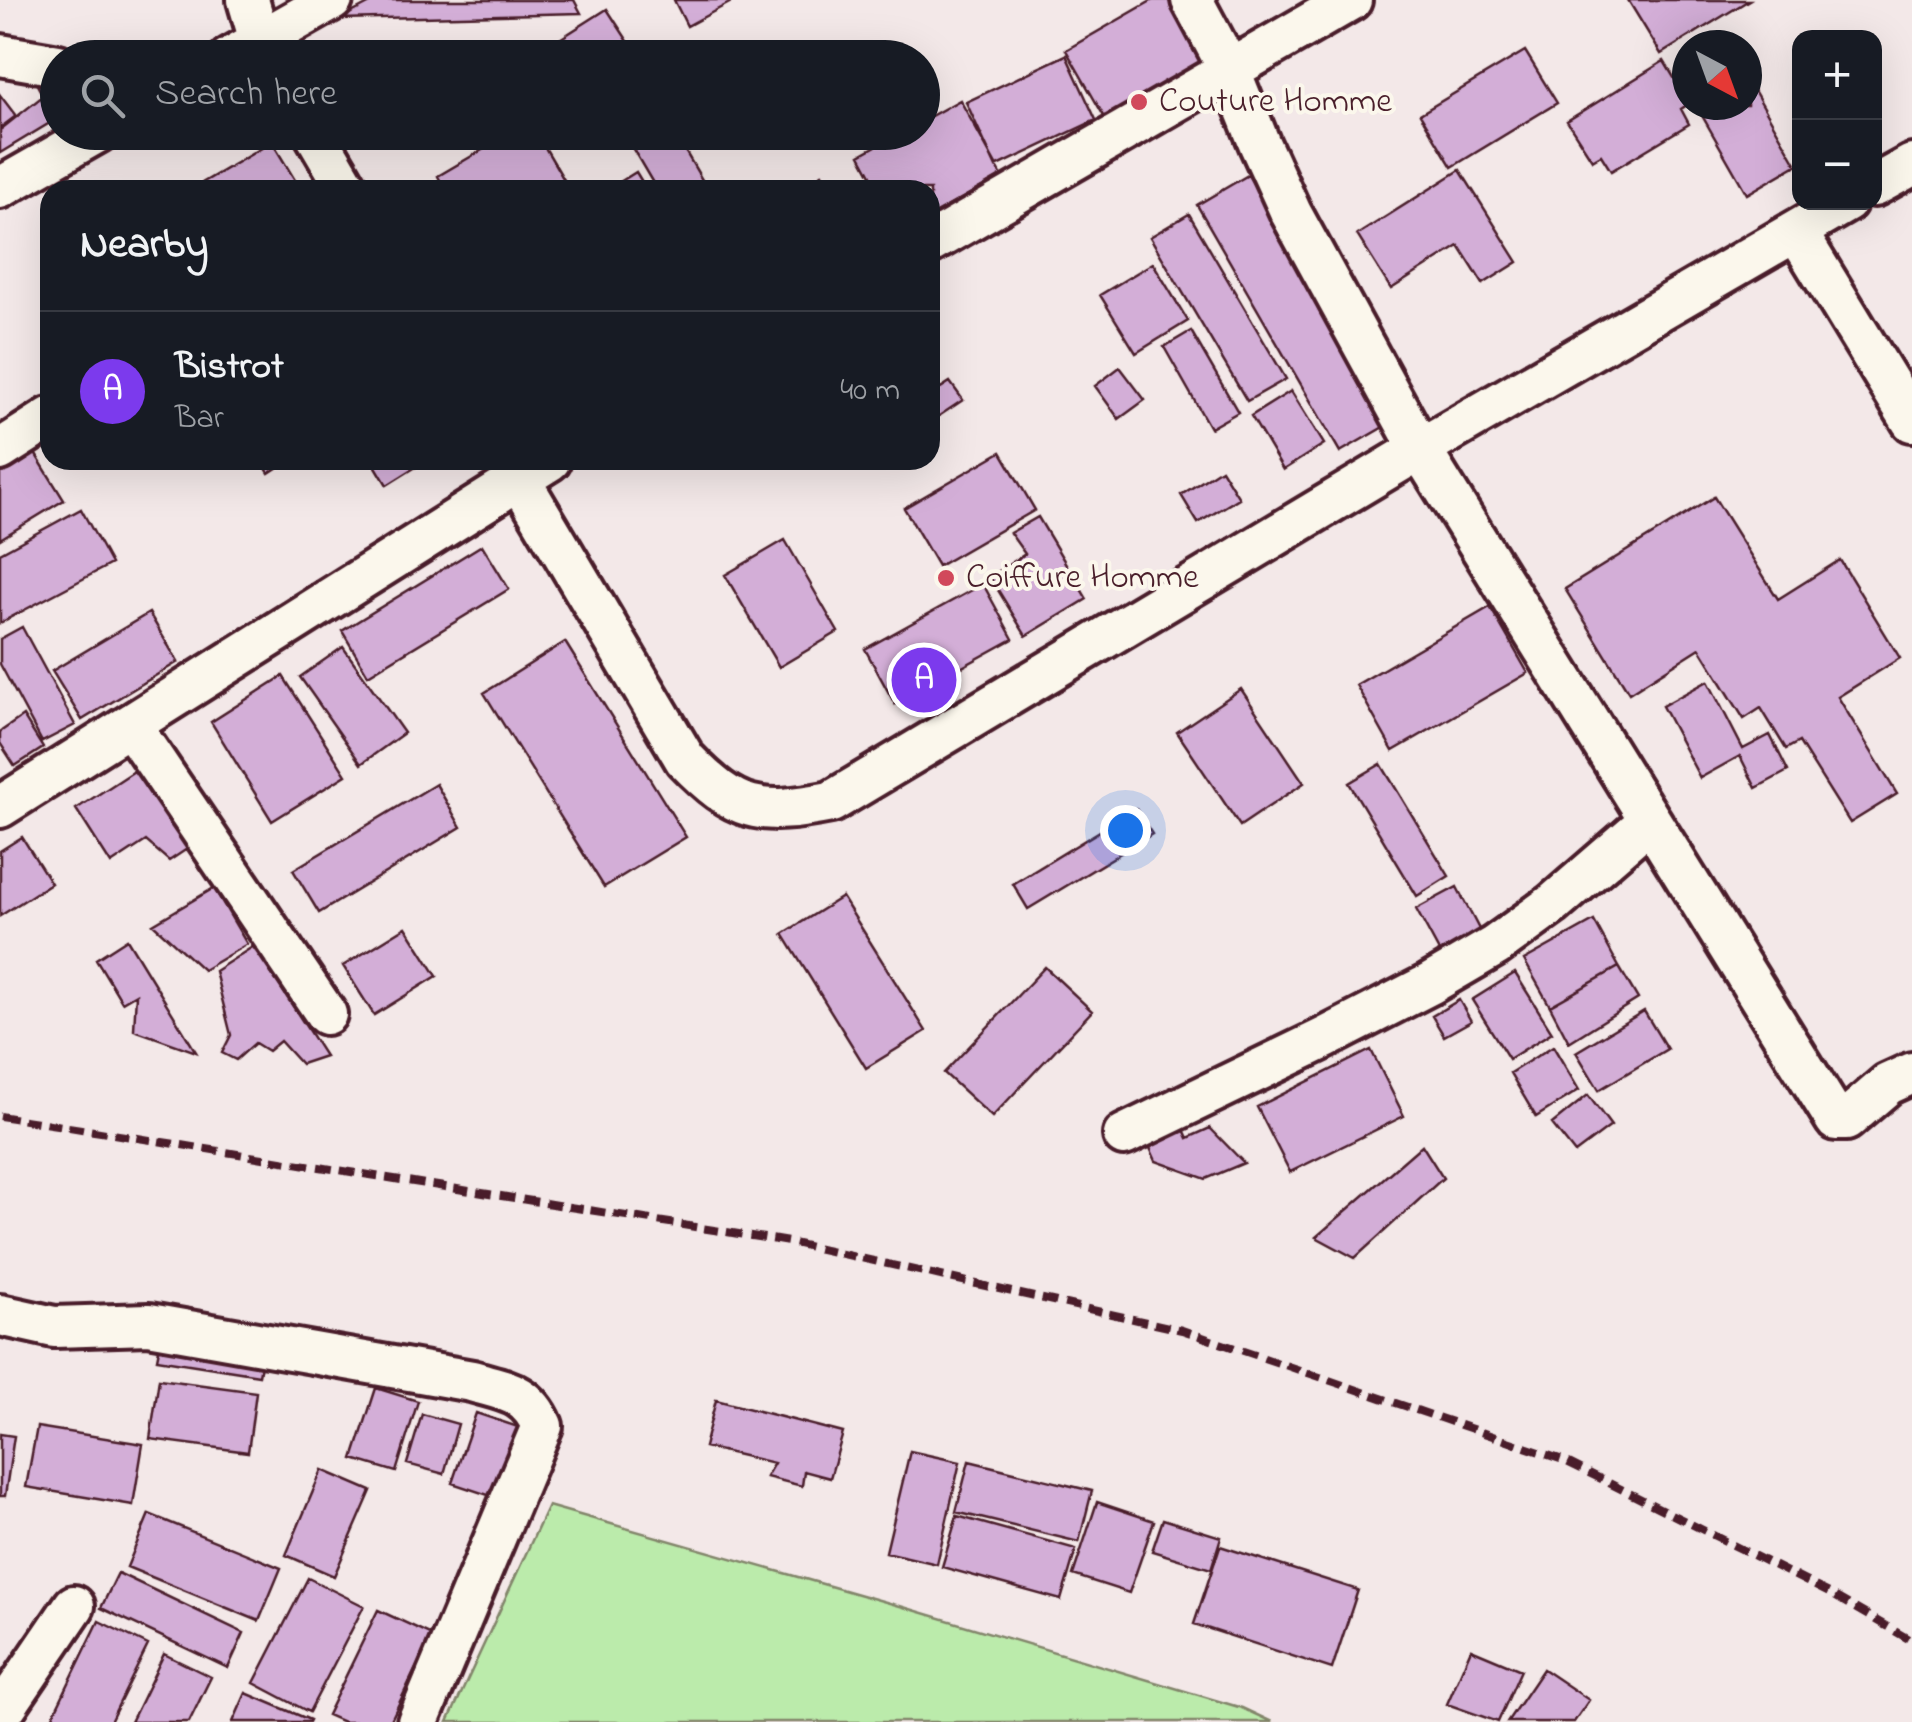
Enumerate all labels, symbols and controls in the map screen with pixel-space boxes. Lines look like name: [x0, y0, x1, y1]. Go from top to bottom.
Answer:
north arrow: [1672, 30, 1762, 120]
map controls: [1792, 30, 1882, 210]
button: +: [1792, 30, 1882, 120]
search box: [40, 40, 940, 150]
text: Search here: [155, 67, 337, 123]
icon: search: [75, 68, 130, 123]
place label: Couture Homme: [1159, 77, 1392, 128]
marker: Couture Homme: [1128, 91, 1150, 113]
button: −: [1792, 120, 1882, 210]
text: Nearby: [80, 215, 208, 276]
text: Bistrot: [175, 340, 284, 396]
text: A: [103, 368, 122, 415]
text: 40 m: [840, 368, 900, 415]
text: Bar: [175, 396, 224, 443]
place label: Coiffure Homme: [966, 553, 1199, 604]
marker: Coiffure Homme: [935, 567, 957, 589]
pin: A: [892, 642, 956, 718]
your location: [1100, 805, 1151, 856]

